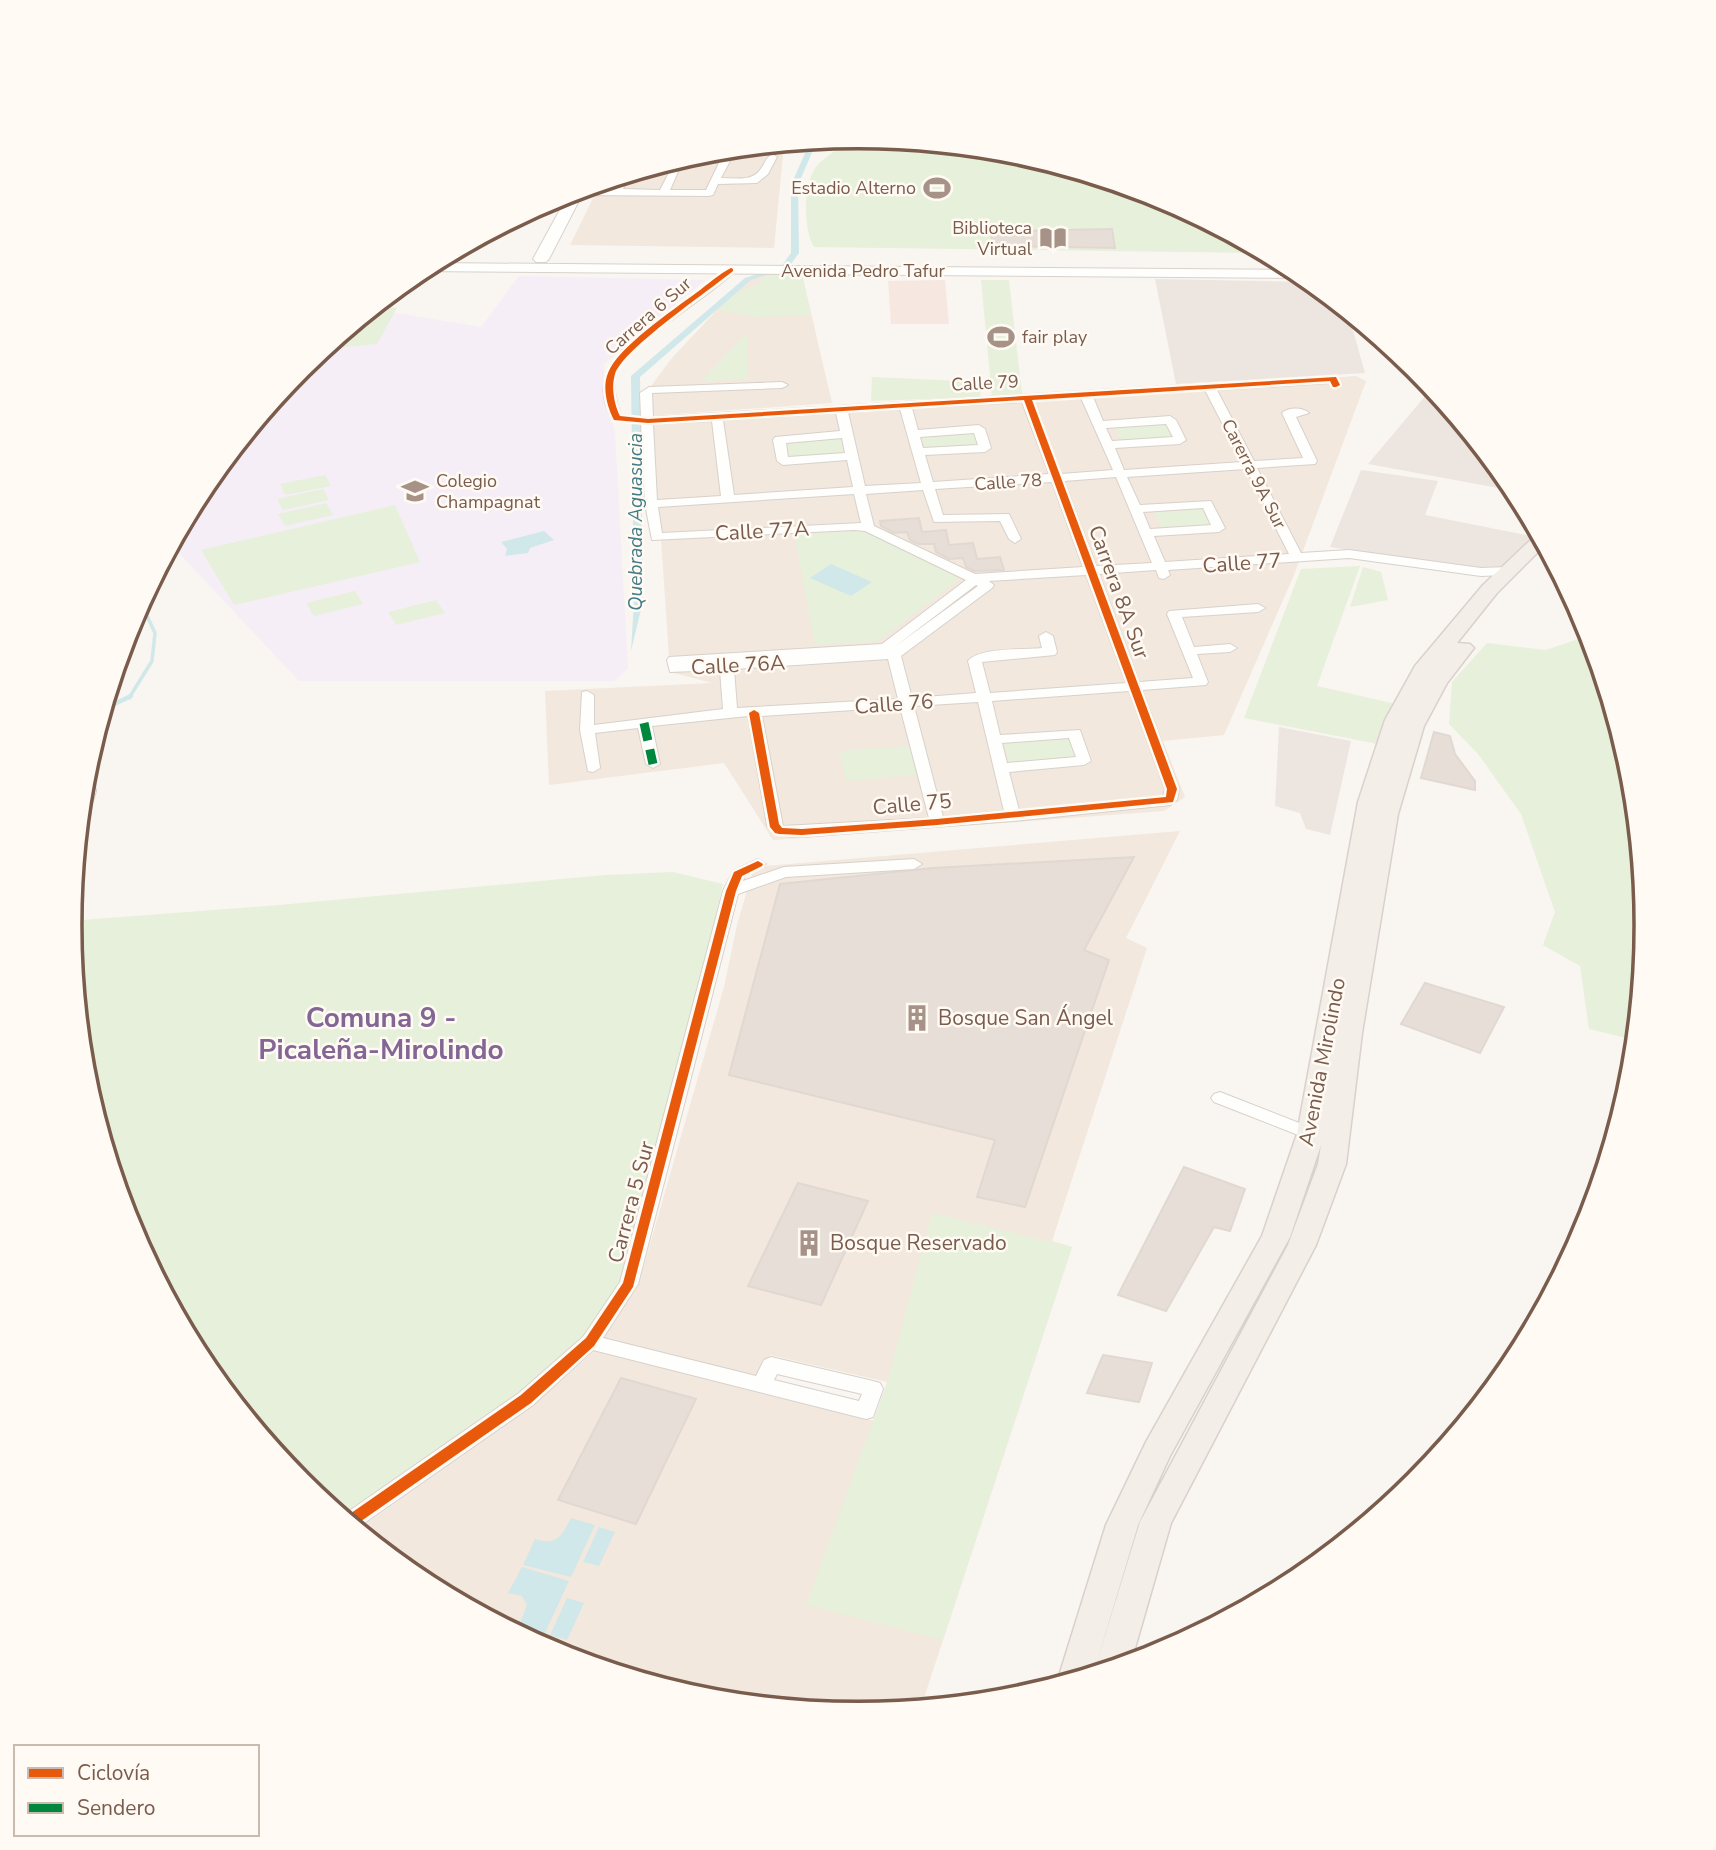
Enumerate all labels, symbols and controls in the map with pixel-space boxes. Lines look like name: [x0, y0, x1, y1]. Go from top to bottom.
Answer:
sports icon: Estadio Alterno: [922, 173, 952, 203]
place label: Estadio Alterno: [791, 176, 916, 200]
place label: Biblioteca Virtual: [952, 216, 1033, 261]
library icon: Biblioteca Virtual: [1038, 223, 1068, 253]
street label: Avenida Pedro Tafur: [781, 259, 946, 283]
street label: Carrera 6 Sur: [600, 271, 697, 360]
sports icon: fair play: [986, 322, 1016, 352]
place label: fair play: [1022, 325, 1088, 349]
street label: Calle 79: [951, 369, 1019, 397]
street label: Carerra 9A Sur: [1216, 415, 1292, 534]
water label: Quebrada Aguasucia: [623, 433, 649, 611]
street label: Calle 78: [973, 468, 1043, 496]
place label: Colegio Champagnat: [436, 469, 541, 514]
school or university icon: Colegio Champagnat: [400, 476, 430, 506]
street label: Calle 77A: [714, 515, 810, 547]
street label: Carrera 8A Sur: [1082, 521, 1156, 663]
street label: Calle 77: [1202, 546, 1282, 580]
street label: Calle 76A: [690, 649, 786, 681]
street label: Calle 76: [854, 687, 934, 721]
street label: Calle 75: [871, 787, 953, 821]
street label: Avenida Mirolindo: [1292, 975, 1352, 1149]
district label: Comuna 9 - Picaleña-Mirolindo: [258, 999, 504, 1069]
building icon: Bosque San Ángel: [902, 1003, 932, 1033]
place label: Bosque San Ángel: [938, 1004, 1114, 1032]
street label: Carrera 5 Sur: [601, 1137, 661, 1266]
building icon: Bosque Reservado: [794, 1228, 824, 1258]
place label: Bosque Reservado: [830, 1229, 1007, 1257]
legend: [14, 1745, 259, 1836]
text: Ciclovía: [77, 1759, 150, 1787]
text: Sendero: [77, 1794, 156, 1822]

